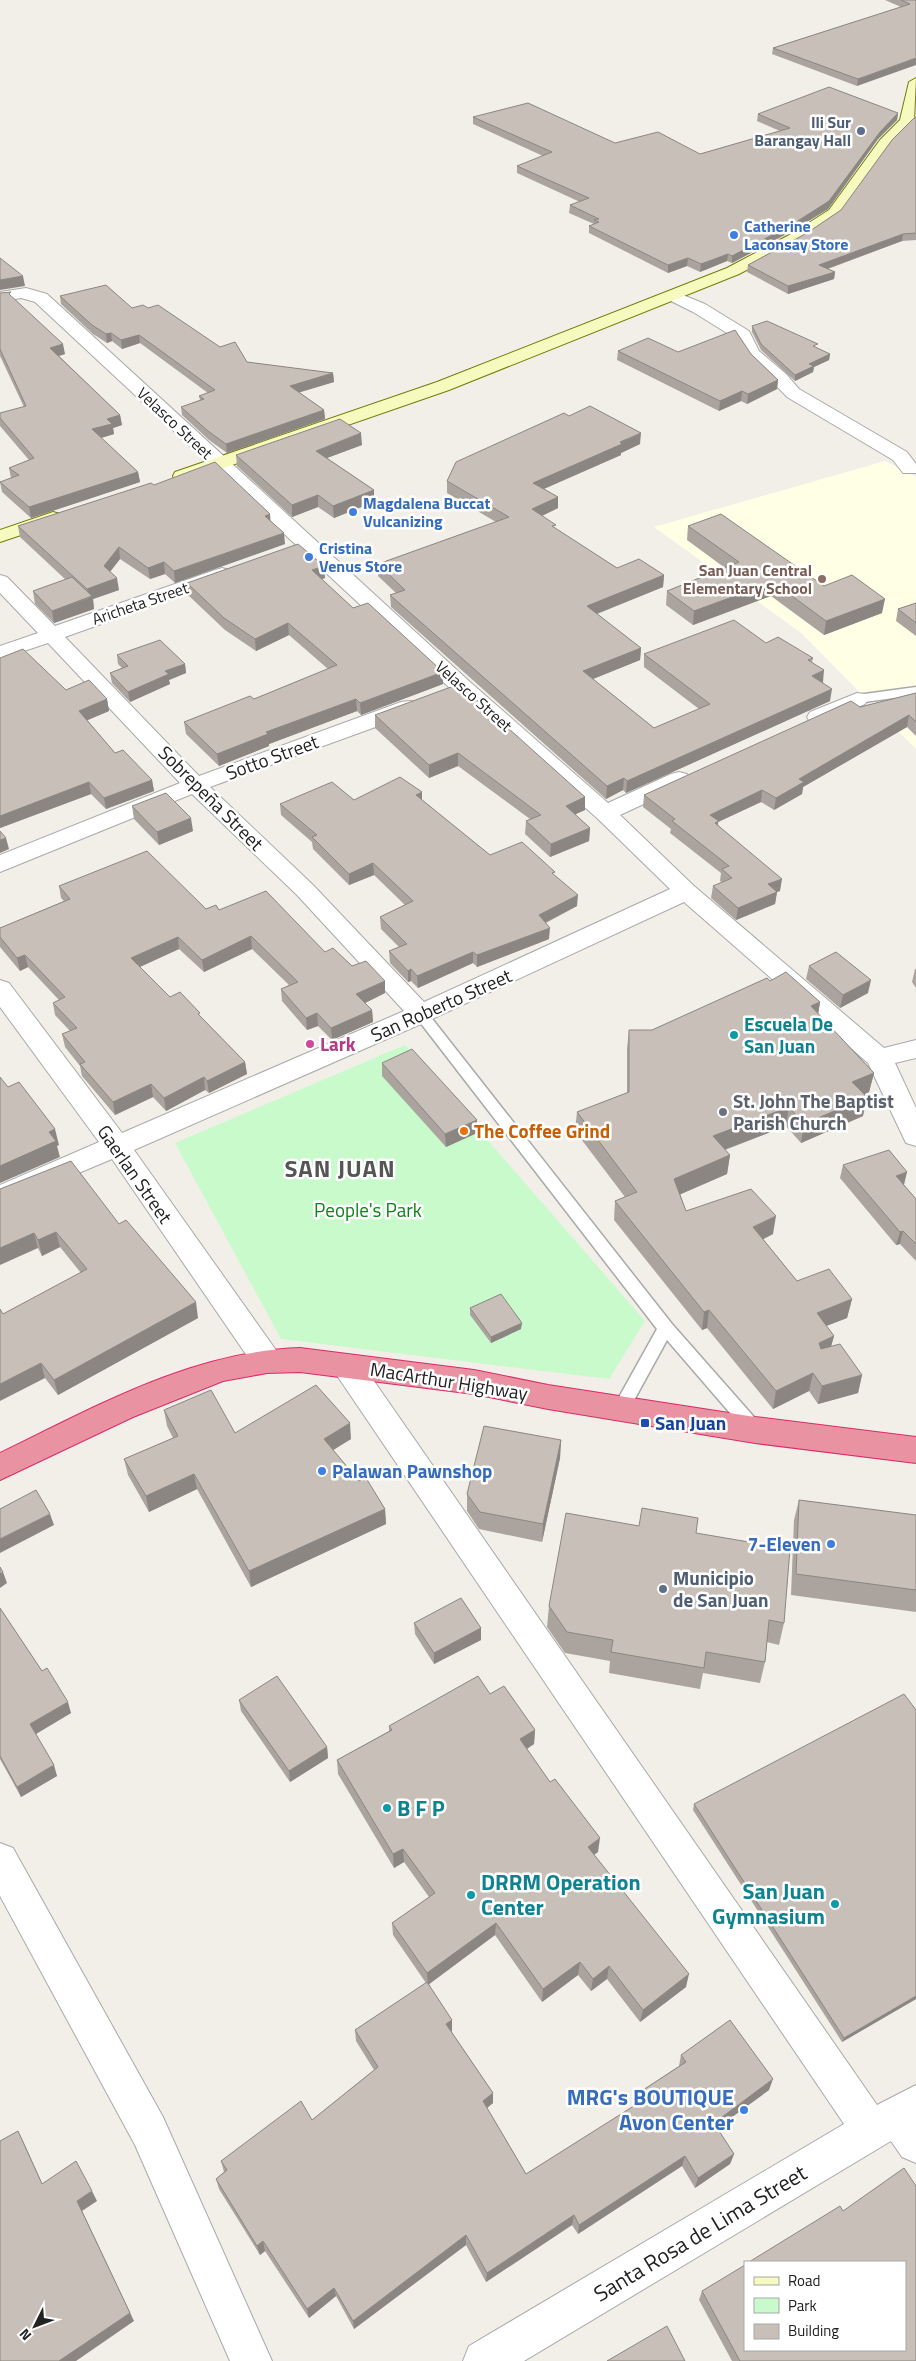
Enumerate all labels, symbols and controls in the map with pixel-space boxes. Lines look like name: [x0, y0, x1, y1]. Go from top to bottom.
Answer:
place label: Ili Sur Barangay Hall: [754, 110, 851, 152]
marker: Ili Sur Barangay Hall: [855, 125, 867, 137]
place label: Catherine Laconsay Store: [744, 214, 848, 256]
marker: Catherine Laconsay Store: [728, 229, 740, 241]
street label: Velasco Street: [132, 381, 219, 465]
place label: Magdalena Buccat Vulcanizing: [363, 491, 490, 533]
marker: Magdalena Buccat Vulcanizing: [347, 506, 359, 518]
place label: Cristina Venus Store: [319, 536, 402, 578]
marker: Cristina Venus Store: [303, 551, 315, 563]
place label: San Juan Central Elementary School: [683, 558, 812, 600]
marker: San Juan Central Elementary School: [816, 573, 828, 585]
street label: Aricheta Street: [89, 575, 192, 631]
street label: Velasco Street: [430, 655, 518, 737]
street label: Sotto Street: [221, 726, 323, 787]
street label: Sobrepeña Street: [152, 738, 271, 857]
street label: San Roberto Street: [366, 960, 516, 1049]
place label: Escuela De San Juan: [744, 1009, 833, 1060]
place label: Lark: [320, 1029, 356, 1058]
marker: Escuela De San Juan: [728, 1029, 740, 1041]
marker: Lark: [304, 1038, 316, 1050]
place label: St. John The Baptist Parish Church: [733, 1086, 894, 1137]
marker: St. John The Baptist Parish Church: [717, 1106, 729, 1118]
place label: The Coffee Grind: [474, 1116, 610, 1145]
street label: Gaerlan Street: [91, 1118, 180, 1229]
marker: The Coffee Grind: [458, 1125, 470, 1137]
district label: SAN JUAN: [284, 1150, 396, 1186]
park label: People's Park: [314, 1195, 422, 1224]
street label: MacArthur Highway: [368, 1354, 530, 1407]
place label: San Juan: [655, 1408, 726, 1437]
marker: San Juan: [639, 1417, 651, 1429]
place label: Palawan Pawnshop: [332, 1456, 492, 1485]
marker: Palawan Pawnshop: [316, 1465, 328, 1477]
place label: 7-Eleven: [748, 1529, 821, 1558]
marker: 7-Eleven: [825, 1538, 837, 1550]
place label: Municipio de San Juan: [673, 1563, 769, 1614]
marker: Municipio de San Juan: [657, 1583, 669, 1595]
place label: B F P: [397, 1791, 445, 1825]
marker: B F P: [381, 1802, 393, 1814]
place label: DRRM Operation Center: [481, 1865, 641, 1924]
place label: San Juan Gymnasium: [712, 1874, 825, 1933]
marker: DRRM Operation Center: [465, 1889, 477, 1901]
marker: San Juan Gymnasium: [829, 1898, 841, 1910]
place label: MRG's BOUTIQUE Avon Center: [567, 2080, 734, 2139]
marker: MRG's BOUTIQUE Avon Center: [738, 2104, 750, 2116]
street label: Santa Rosa de Lima Street: [587, 2156, 813, 2310]
legend: [744, 2261, 906, 2351]
text: Road: [788, 2269, 820, 2292]
text: Park: [788, 2294, 817, 2317]
north arrow: [10, 2301, 60, 2351]
text: Building: [788, 2319, 839, 2342]
text: N: [14, 2324, 36, 2346]

